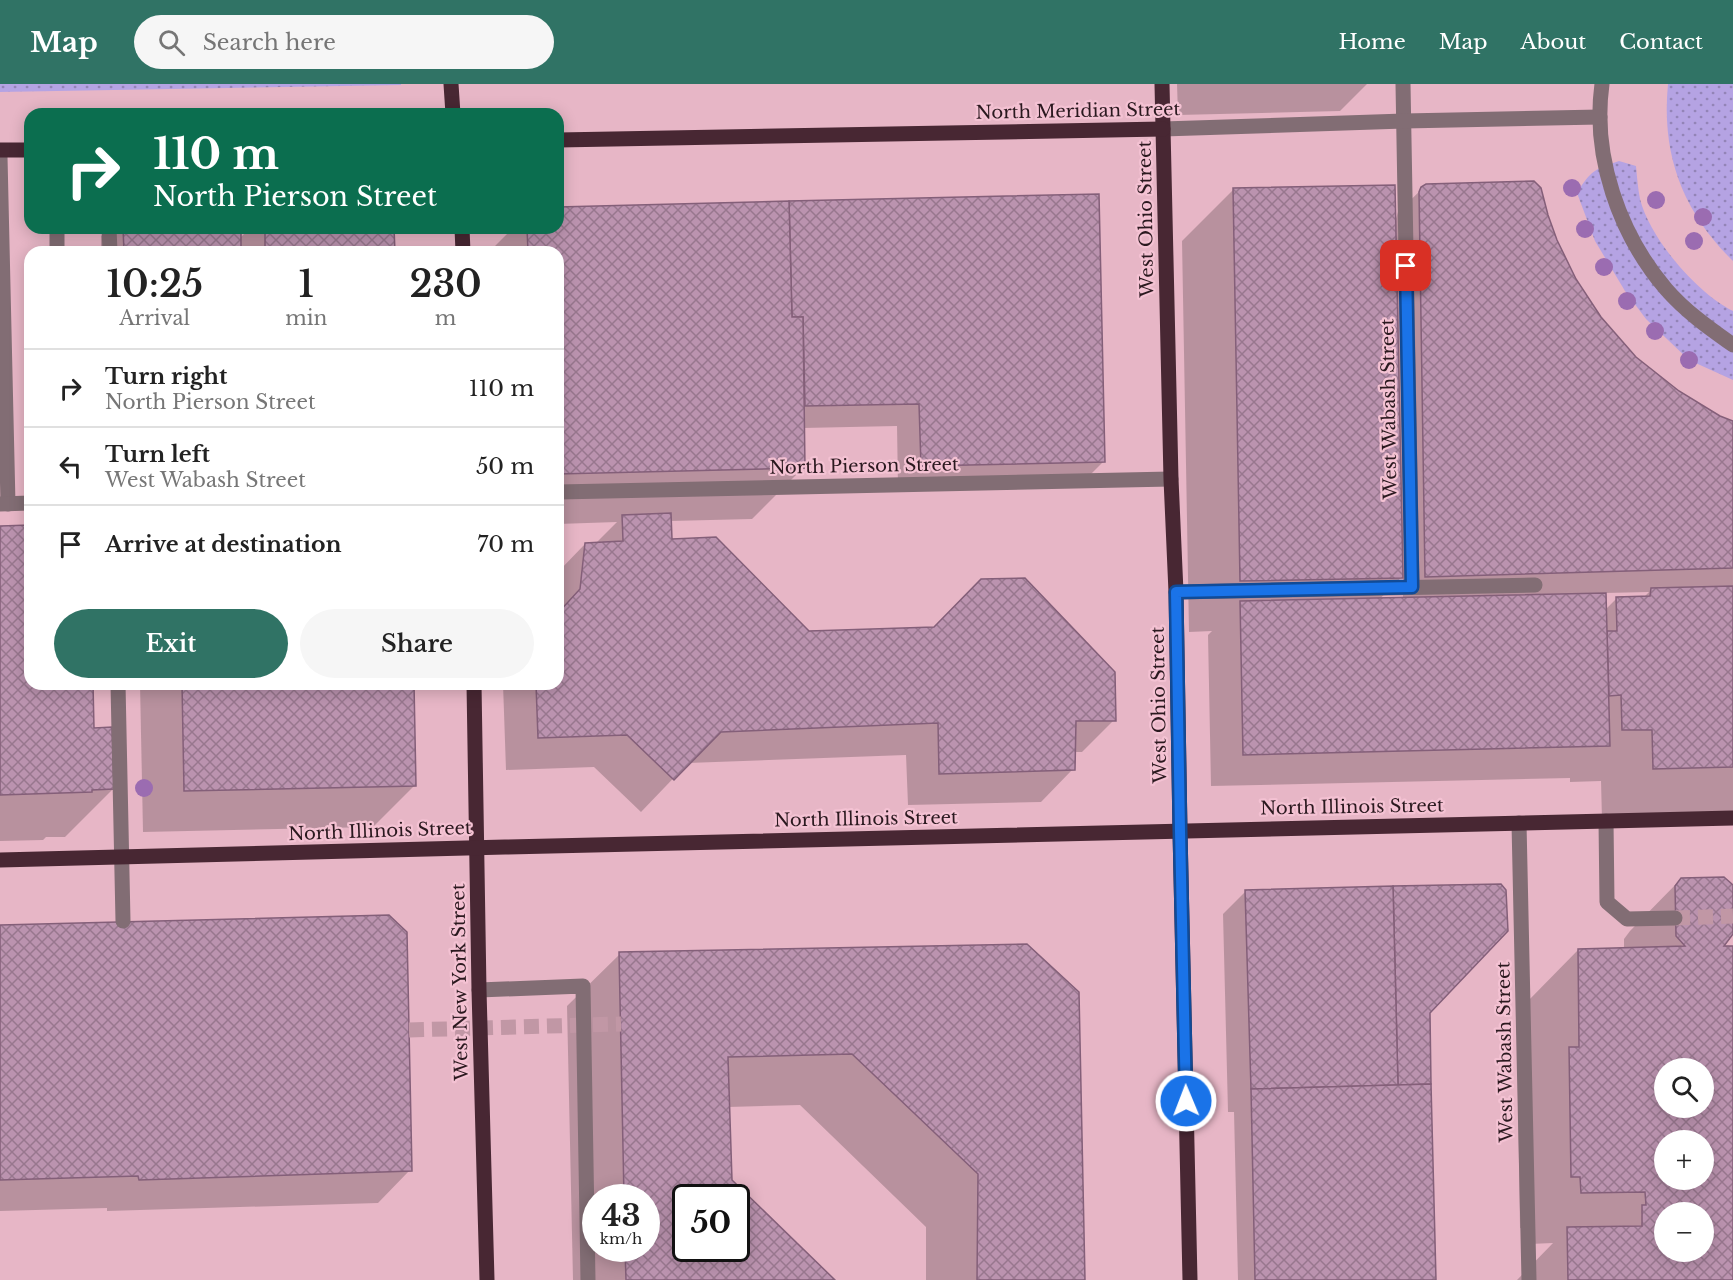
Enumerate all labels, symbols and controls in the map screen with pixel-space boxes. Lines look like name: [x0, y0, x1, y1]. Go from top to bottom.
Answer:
search box: [134, 15, 554, 69]
text: Map: [30, 25, 98, 60]
icon: search: [155, 26, 188, 59]
text: Search here: [203, 29, 336, 56]
text: Home: [1339, 29, 1406, 55]
text: Map: [1439, 29, 1487, 55]
text: About: [1520, 29, 1586, 55]
text: Contact: [1619, 29, 1703, 55]
street label: North Meridian Street: [976, 98, 1181, 124]
text: 110 m: [153, 128, 279, 180]
icon: right: [54, 132, 132, 210]
street label: West Ohio Street: [1134, 140, 1158, 299]
text: North Pierson Street: [153, 180, 437, 213]
pin: [1380, 240, 1431, 291]
icon: arrive: [1389, 249, 1422, 282]
text: 10:25: [106, 262, 203, 307]
text: 1: [298, 262, 314, 307]
text: 230: [409, 262, 482, 307]
text: Arrival: [119, 306, 190, 330]
text: min: [285, 306, 327, 330]
text: m: [435, 306, 456, 330]
street label: West Wabash Street: [1376, 318, 1402, 501]
text: Turn right: [105, 363, 227, 390]
icon: right: [54, 372, 87, 405]
text: 110 m: [469, 375, 534, 402]
text: North Pierson Street: [105, 390, 316, 414]
text: Turn left: [105, 441, 210, 468]
icon: left: [54, 450, 87, 483]
text: 50 m: [476, 453, 534, 480]
street label: North Pierson Street: [769, 453, 959, 479]
text: West Wabash Street: [105, 468, 306, 492]
icon: arrive: [54, 528, 87, 561]
text: Arrive at destination: [105, 531, 342, 558]
text: 70 m: [477, 531, 534, 558]
button: Exit: [54, 609, 288, 678]
button: Share: [300, 609, 534, 678]
street label: West Ohio Street: [1147, 626, 1171, 785]
street label: North Illinois Street: [1260, 794, 1444, 820]
street label: North Illinois Street: [774, 806, 958, 832]
street label: North Illinois Street: [288, 817, 472, 845]
street label: West New York Street: [447, 883, 473, 1082]
street label: West Wabash Street: [1492, 961, 1518, 1144]
map controls: [1654, 1058, 1714, 1262]
button: search: [1654, 1058, 1714, 1118]
position arrow: [1154, 1069, 1218, 1133]
button: +: [1654, 1130, 1714, 1190]
speed limit sign: 50: [672, 1184, 750, 1262]
text: 43: [601, 1197, 641, 1234]
button: −: [1654, 1202, 1714, 1262]
text: km/h: [600, 1229, 642, 1248]

